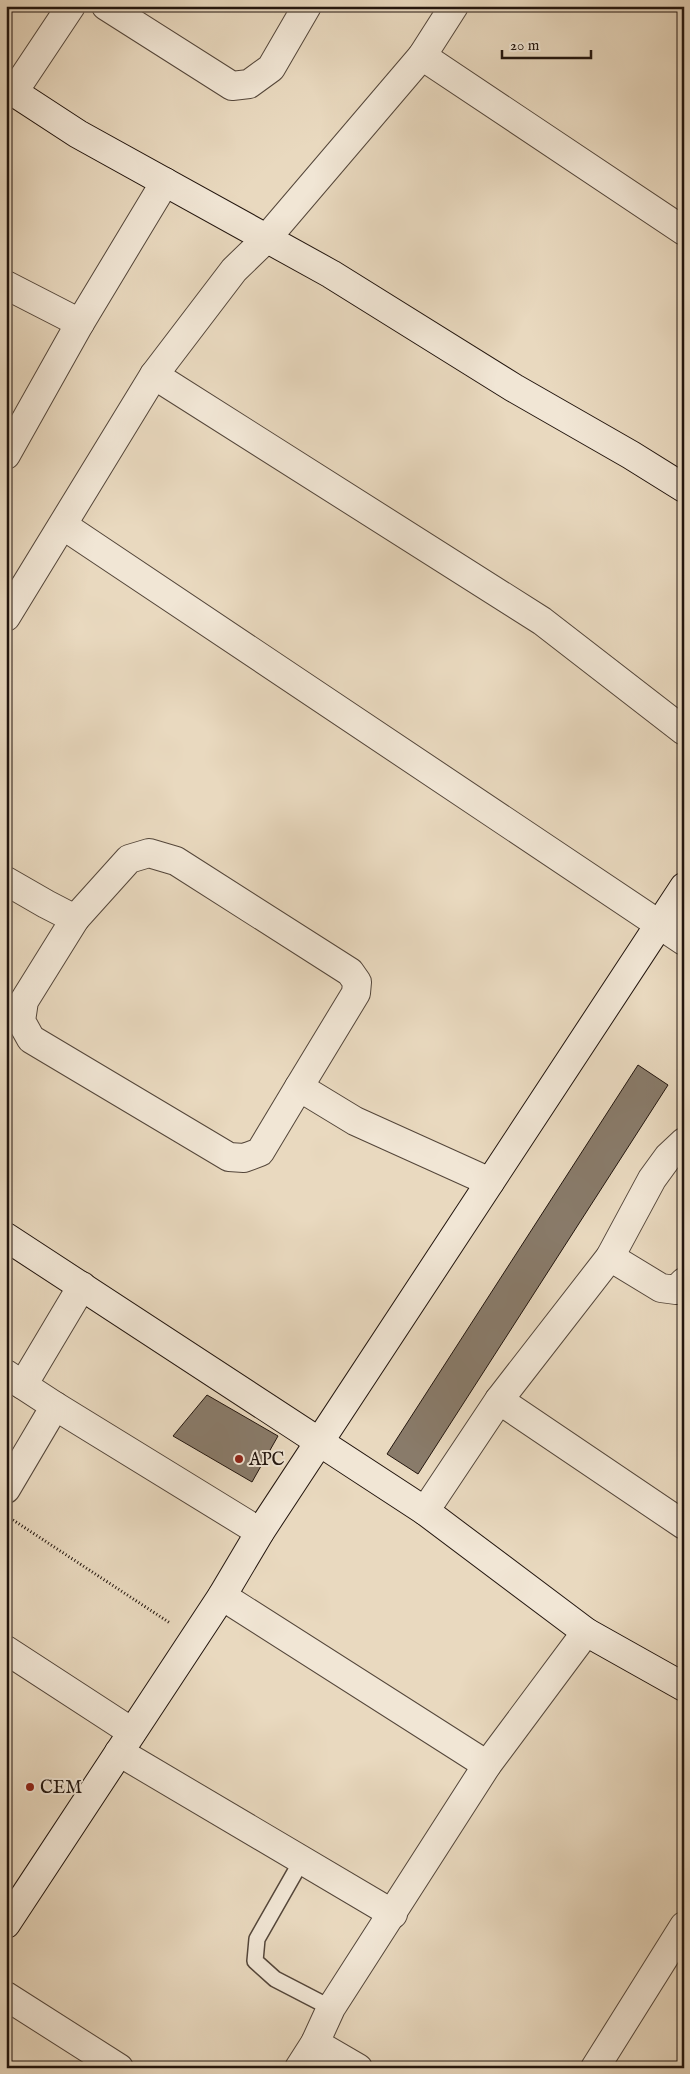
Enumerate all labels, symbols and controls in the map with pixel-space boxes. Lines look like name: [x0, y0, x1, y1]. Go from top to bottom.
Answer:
scale bar: [502, 28, 591, 60]
text: 20 m: [510, 36, 540, 55]
place label: APC: [248, 1449, 285, 1472]
marker: APC: [233, 1453, 245, 1465]
place label: CEM: [40, 1777, 82, 1800]
marker: CEM: [24, 1781, 36, 1793]

